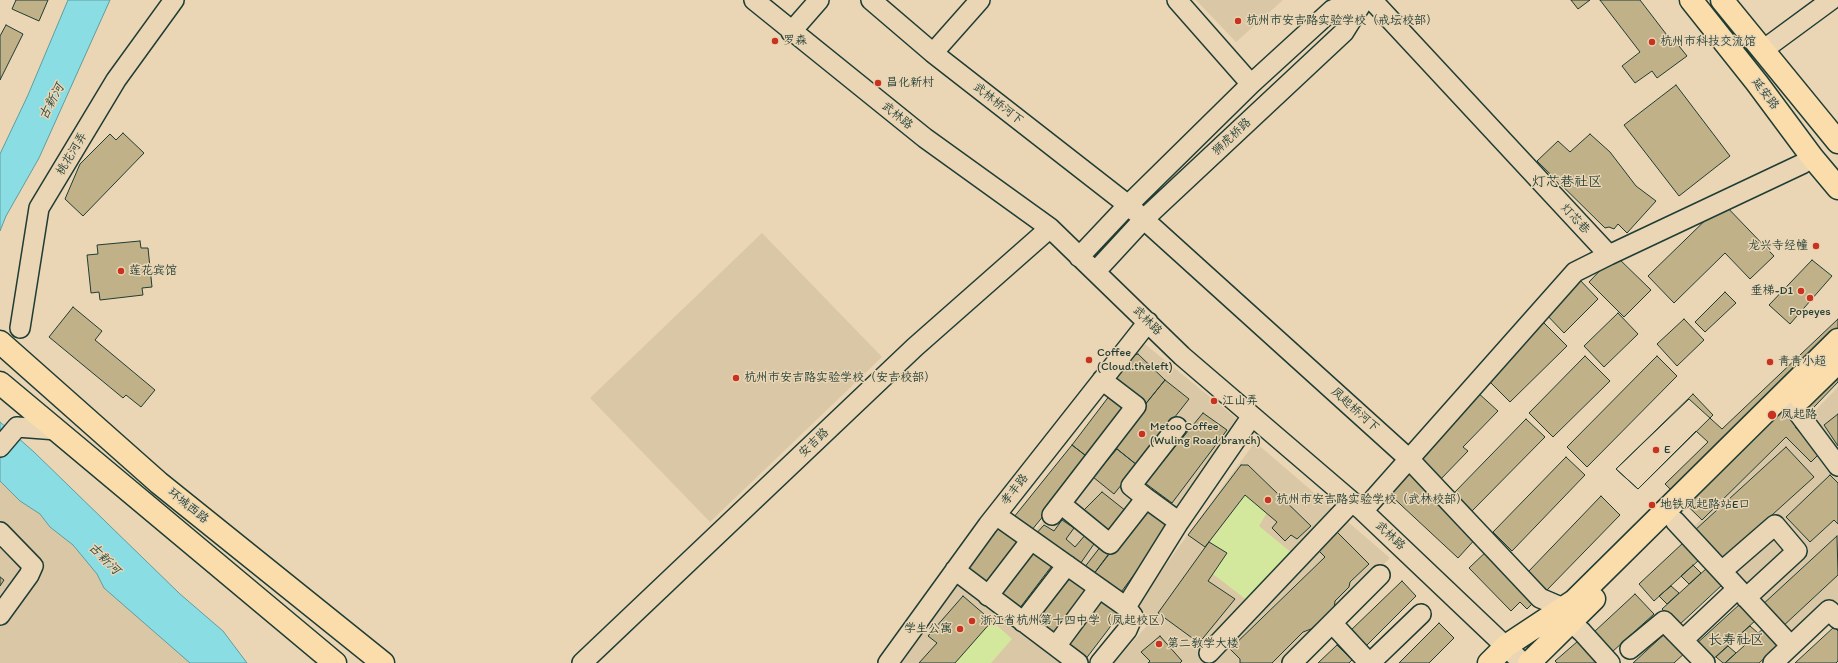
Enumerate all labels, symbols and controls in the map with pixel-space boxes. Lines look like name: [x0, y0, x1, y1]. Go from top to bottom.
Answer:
place label: 杭州市安吉路实验学校（戒坛校部）: [1246, 14, 1438, 28]
marker: 杭州市安吉路实验学校（戒坛校部）: [1233, 16, 1243, 26]
place label: 罗森: [783, 34, 807, 48]
place label: 杭州市科技交流馆: [1660, 35, 1756, 49]
marker: 罗森: [770, 36, 780, 46]
marker: 杭州市科技交流馆: [1647, 37, 1657, 47]
street label: 延安路: [1748, 75, 1782, 113]
place label: 昌化新村: [886, 76, 934, 90]
marker: 昌化新村: [873, 78, 883, 88]
street label: 武林桥河下: [970, 80, 1026, 128]
water label: 古新河: [36, 81, 68, 123]
street label: 武林路: [878, 99, 916, 133]
street label: 狮虎桥路: [1210, 115, 1254, 159]
street label: 桃花河弄: [53, 130, 91, 178]
district label: 灯芯巷社区: [1532, 174, 1602, 190]
street label: 灯芯巷: [1557, 201, 1593, 237]
place label: 龙兴寺经幢: [1748, 239, 1808, 253]
marker: 龙兴寺经幢: [1811, 241, 1821, 251]
place label: 莲花宾馆: [129, 264, 177, 278]
marker: 莲花宾馆: [116, 266, 126, 276]
place label: 垂梯-D1: [1751, 284, 1793, 298]
marker: 垂梯-D1: [1796, 286, 1806, 296]
marker: Popeyes: [1805, 293, 1815, 303]
street label: 武林路: [1129, 303, 1165, 339]
place label: Popeyes: [1789, 305, 1831, 319]
place label: Coffee (Cloud.theleft): [1097, 346, 1173, 374]
marker: Coffee (Cloud.theleft): [1084, 355, 1094, 365]
place label: 青青小超: [1778, 355, 1826, 369]
marker: 青青小超: [1765, 357, 1775, 367]
place label: 杭州市安吉路实验学校（安吉校部）: [744, 371, 936, 385]
marker: 杭州市安吉路实验学校（安吉校部）: [731, 373, 741, 383]
street label: 凤起桥河下: [1328, 385, 1382, 435]
place label: 江山弄: [1222, 394, 1258, 408]
marker: 江山弄: [1209, 396, 1219, 406]
place label: 凤起路: [1781, 408, 1817, 422]
marker: 凤起路: [1766, 409, 1778, 421]
place label: Metoo Coffee (Wuling Road branch): [1150, 420, 1261, 448]
street label: 安吉路: [796, 425, 832, 461]
marker: Metoo Coffee (Wuling Road branch): [1137, 429, 1147, 439]
place label: E: [1664, 443, 1671, 457]
marker: E: [1651, 445, 1661, 455]
street label: 孝丰路: [998, 471, 1032, 509]
street label: 环城西路: [165, 485, 211, 527]
place label: 杭州市安吉路实验学校（武林校部）: [1276, 493, 1468, 507]
marker: 杭州市安吉路实验学校（武林校部）: [1263, 495, 1273, 505]
place label: 地铁凤起路站E口: [1660, 498, 1751, 512]
marker: 地铁凤起路站E口: [1647, 500, 1657, 510]
street label: 武林路: [1372, 518, 1408, 554]
water label: 古新河: [85, 540, 123, 578]
place label: 浙江省杭州第十四中学（凤起校区）: [980, 614, 1172, 628]
marker: 浙江省杭州第十四中学（凤起校区）: [967, 616, 977, 626]
place label: 学生公寓: [904, 622, 952, 636]
marker: 学生公寓: [955, 624, 965, 634]
district label: 长寿社区: [1708, 632, 1764, 648]
place label: 第二教学大楼: [1167, 637, 1239, 651]
marker: 第二教学大楼: [1154, 639, 1164, 649]

